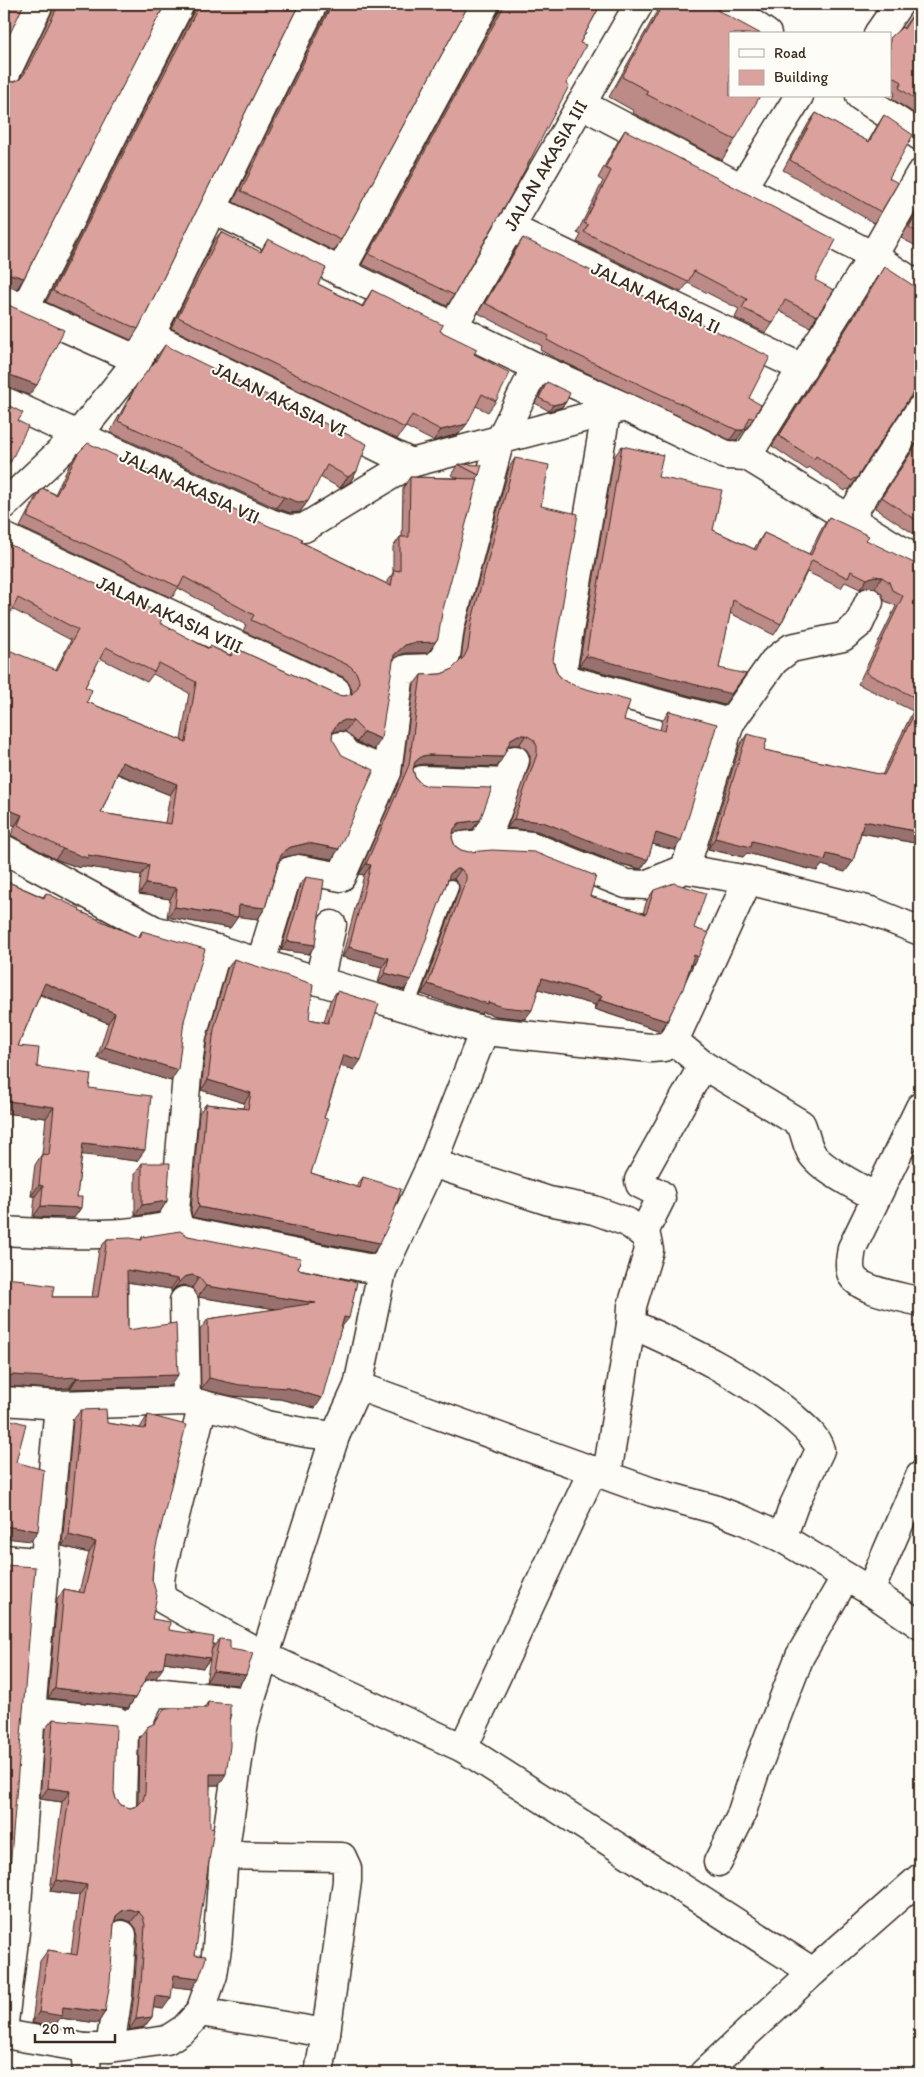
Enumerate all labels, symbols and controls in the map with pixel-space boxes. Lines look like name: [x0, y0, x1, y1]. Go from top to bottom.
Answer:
legend: [729, 32, 892, 98]
text: Road: [774, 44, 807, 62]
text: Building: [774, 68, 828, 86]
street label: JALAN AKASIA III: [499, 96, 592, 235]
street label: JALAN AKASIA II: [588, 256, 724, 339]
street label: JALAN AKASIA VI: [209, 357, 351, 442]
street label: JALAN AKASIA VII: [116, 444, 263, 529]
street label: JALAN AKASIA VIII: [93, 570, 247, 658]
scale bar: [35, 2012, 115, 2044]
text: 20 m: [42, 2020, 76, 2038]

